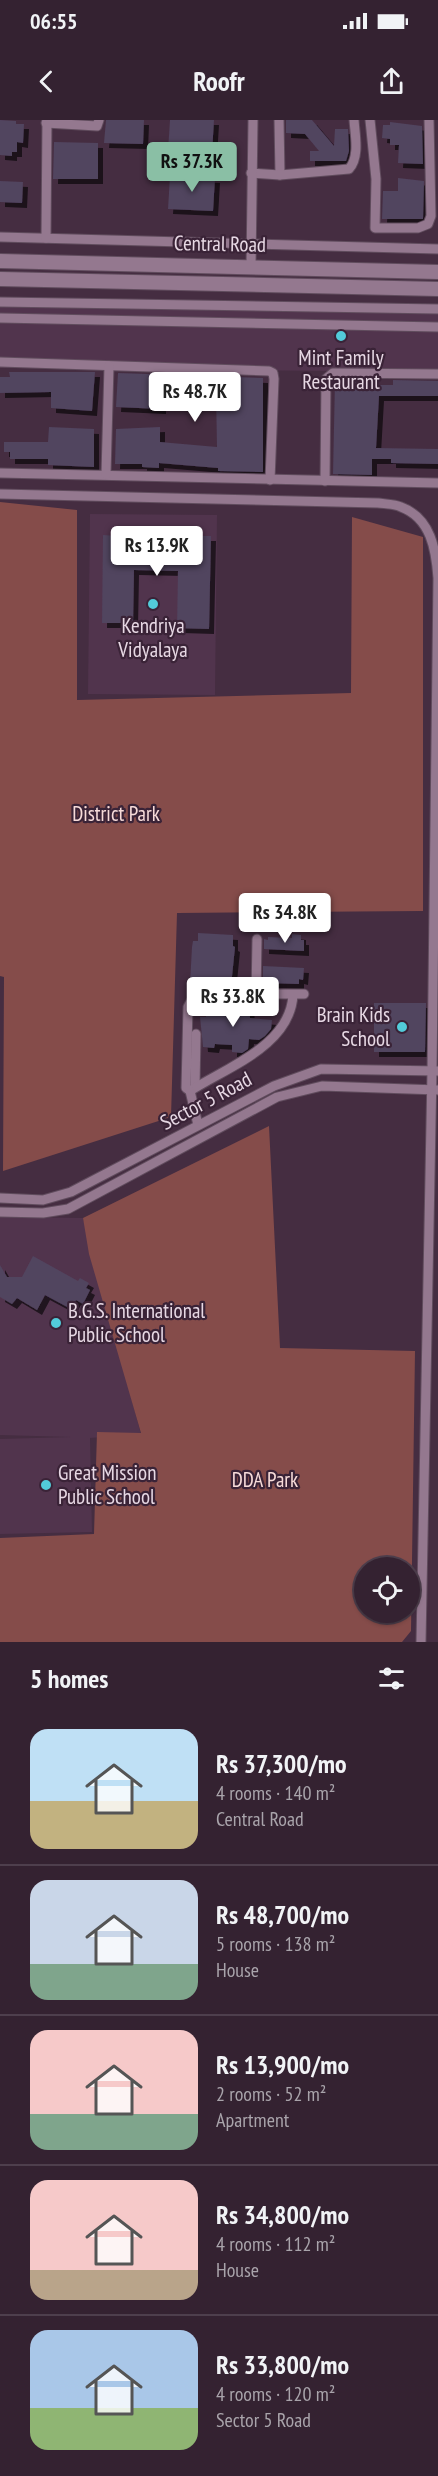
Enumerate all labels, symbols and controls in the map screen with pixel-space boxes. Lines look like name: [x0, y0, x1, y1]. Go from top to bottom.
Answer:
text: 06:55: [30, 7, 78, 35]
text: Roofr: [193, 64, 245, 98]
icon: back: [30, 65, 63, 98]
icon: share: [375, 65, 408, 98]
pin: Rs 37.3K: [130, 142, 254, 193]
text: Rs 37.3K: [161, 148, 223, 174]
street label: Central Road: [174, 229, 266, 258]
marker: Mint Family Restaurant: [334, 329, 348, 343]
place label: Mint Family Restaurant: [298, 344, 384, 395]
pin: Rs 48.7K: [133, 372, 257, 423]
text: Rs 48.7K: [163, 378, 227, 404]
pin: Rs 13.9K: [95, 526, 219, 577]
text: Rs 13.9K: [125, 532, 189, 558]
marker: Kendriya Vidyalaya: [146, 597, 160, 611]
place label: Kendriya Vidyalaya: [117, 612, 188, 663]
park label: District Park: [72, 800, 160, 827]
pin: Rs 34.8K: [223, 893, 347, 944]
text: Rs 34.8K: [253, 899, 317, 925]
pin: Rs 33.8K: [171, 977, 295, 1028]
text: Rs 33.8K: [201, 983, 265, 1009]
place label: Brain Kids School: [317, 1001, 390, 1052]
marker: Brain Kids School: [395, 1020, 409, 1034]
street label: Sector 5 Road: [155, 1065, 256, 1136]
place label: B.G.S. International Public School: [68, 1297, 205, 1348]
marker: B.G.S. International Public School: [49, 1316, 63, 1330]
place label: Great Mission Public School: [58, 1459, 156, 1510]
park label: DDA Park: [232, 1466, 298, 1493]
marker: Great Mission Public School: [39, 1478, 53, 1492]
map controls: [354, 1557, 420, 1623]
button: locate: [354, 1557, 420, 1623]
text: 5 homes: [30, 1662, 108, 1695]
icon: filters: [375, 1662, 408, 1695]
text: Rs 37,300/mo: [216, 1747, 347, 1780]
icon: home: [78, 1753, 150, 1825]
text: 4 rooms · 140 m²: [216, 1780, 335, 1806]
text: Central Road: [216, 1806, 304, 1832]
text: Rs 48,700/mo: [216, 1898, 349, 1931]
icon: home: [78, 1904, 150, 1976]
text: 5 rooms · 138 m²: [216, 1931, 335, 1957]
text: House: [216, 1957, 259, 1983]
text: Rs 13,900/mo: [216, 2048, 349, 2081]
icon: home: [78, 2054, 150, 2126]
text: 2 rooms · 52 m²: [216, 2081, 326, 2107]
text: Apartment: [216, 2107, 289, 2133]
text: Rs 34,800/mo: [216, 2198, 349, 2231]
icon: home: [78, 2204, 150, 2276]
text: 4 rooms · 112 m²: [216, 2231, 335, 2257]
text: House: [216, 2257, 259, 2283]
text: Rs 33,800/mo: [216, 2348, 349, 2381]
icon: home: [78, 2354, 150, 2426]
text: 4 rooms · 120 m²: [216, 2381, 335, 2407]
text: Sector 5 Road: [216, 2407, 311, 2433]

